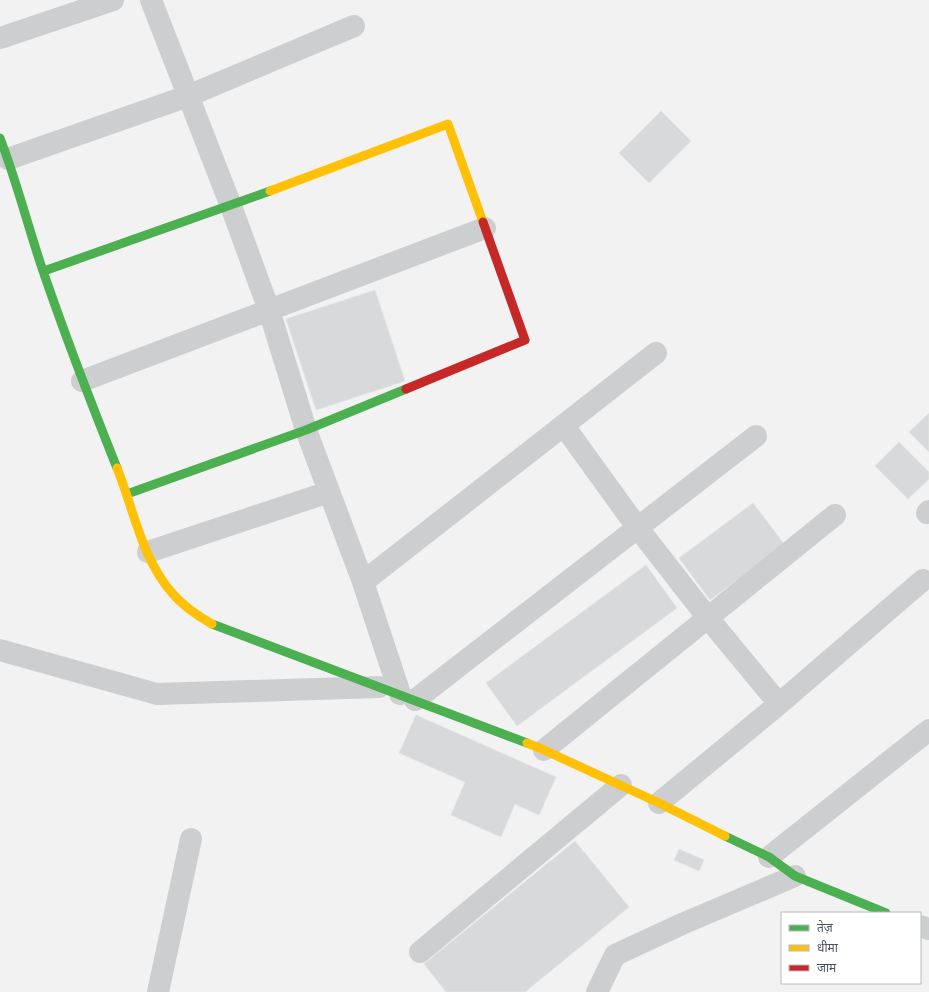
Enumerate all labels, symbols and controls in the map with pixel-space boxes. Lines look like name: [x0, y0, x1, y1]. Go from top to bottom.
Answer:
legend: [781, 912, 921, 984]
text: तेज़: [817, 919, 834, 936]
text: धीमा: [817, 939, 839, 956]
text: जाम: [817, 959, 837, 976]

